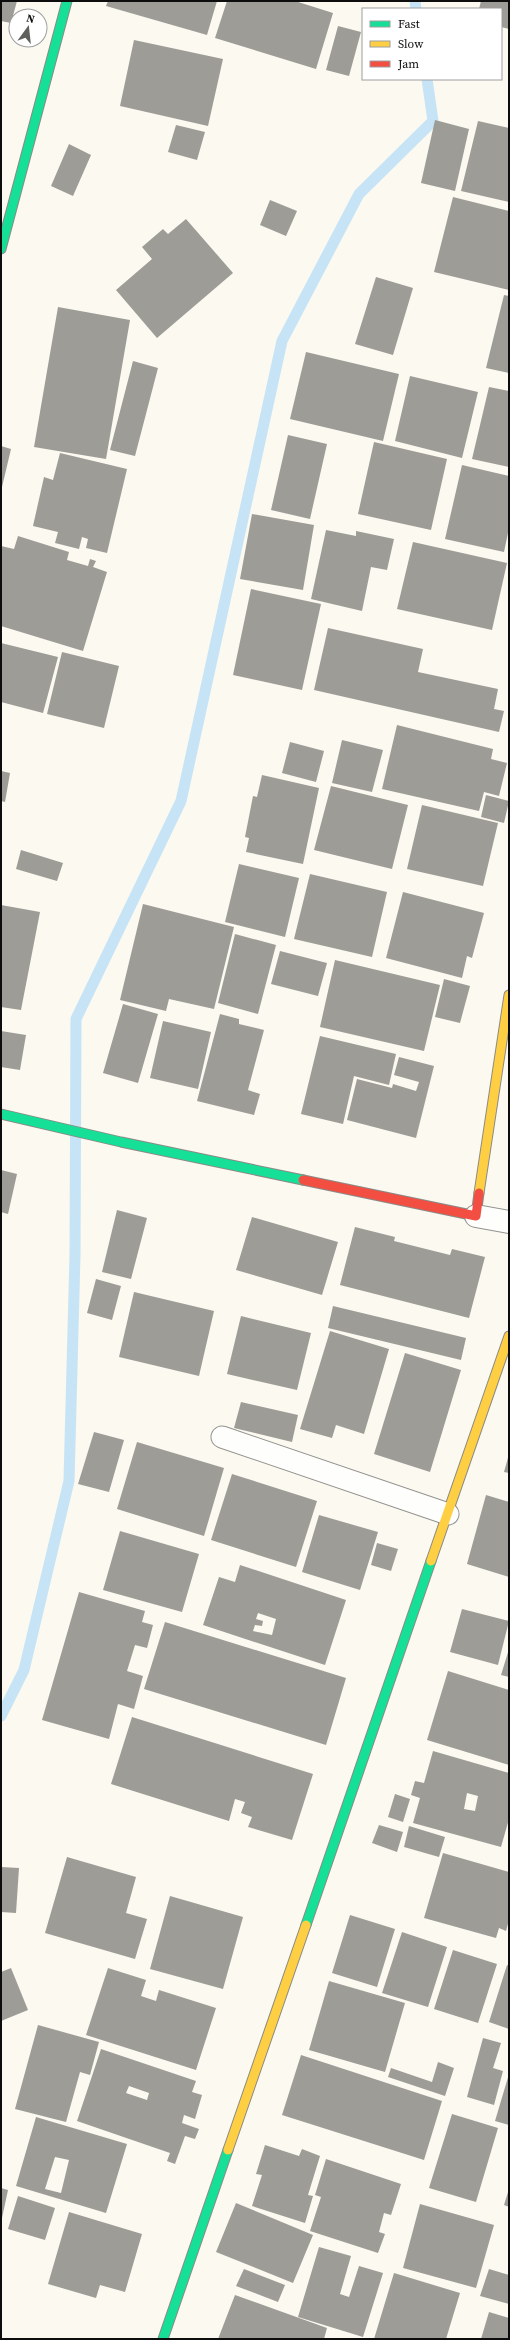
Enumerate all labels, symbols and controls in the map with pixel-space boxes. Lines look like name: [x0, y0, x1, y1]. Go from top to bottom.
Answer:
north arrow: [8, 8, 48, 48]
legend: [362, 8, 502, 80]
text: N: [25, 11, 36, 27]
text: Fast: [398, 16, 420, 32]
text: Slow: [398, 36, 424, 52]
text: Jam: [397, 56, 419, 72]

